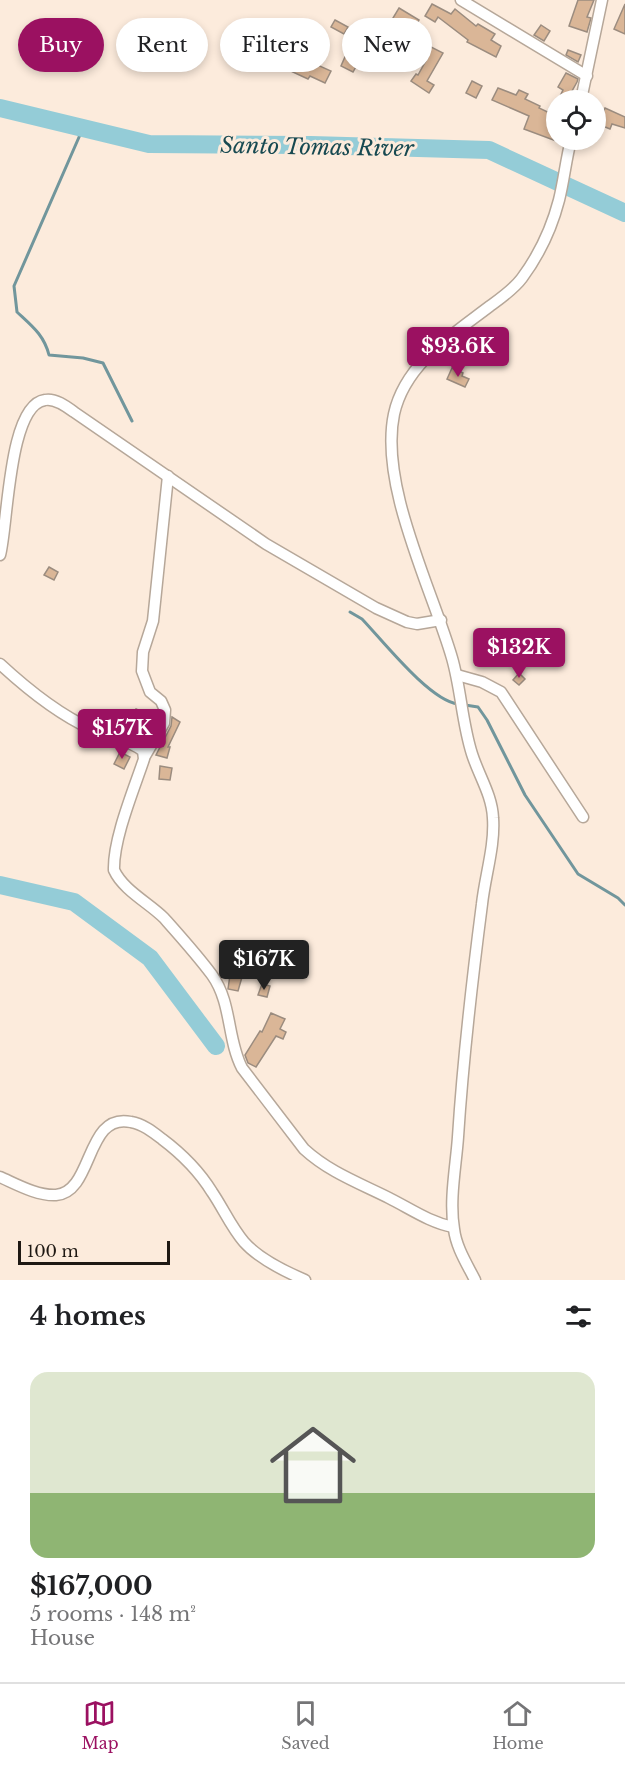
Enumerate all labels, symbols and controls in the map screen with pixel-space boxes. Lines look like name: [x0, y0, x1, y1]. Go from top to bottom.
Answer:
chip: Buy: [18, 18, 104, 72]
chip: Rent: [116, 18, 208, 72]
chip: Filters: [220, 18, 330, 72]
chip: New: [342, 18, 432, 72]
map controls: [546, 90, 606, 150]
button: locate: [546, 90, 606, 150]
water label: Santo Tomas River: [220, 132, 415, 162]
pin: $93.6K: [409, 327, 507, 378]
text: $93.6K: [421, 334, 495, 358]
pin: $132K: [477, 628, 561, 679]
text: $132K: [487, 635, 551, 659]
pin: $157K: [80, 709, 164, 760]
text: $157K: [92, 716, 152, 740]
pin: $167K: [222, 940, 306, 991]
text: $167K: [233, 947, 295, 971]
scale bar: [18, 1238, 170, 1266]
text: 100 m: [27, 1241, 79, 1261]
text: 4 homes: [30, 1300, 146, 1332]
icon: filters: [562, 1300, 595, 1333]
icon: home: [259, 1411, 367, 1519]
text: $167,000: [30, 1570, 153, 1602]
text: 5 rooms · 148 m²: [30, 1602, 196, 1626]
text: House: [30, 1626, 95, 1650]
tab: Map: [81, 1697, 119, 1753]
tab: Saved: [281, 1697, 330, 1753]
tab: Home: [492, 1697, 544, 1753]

